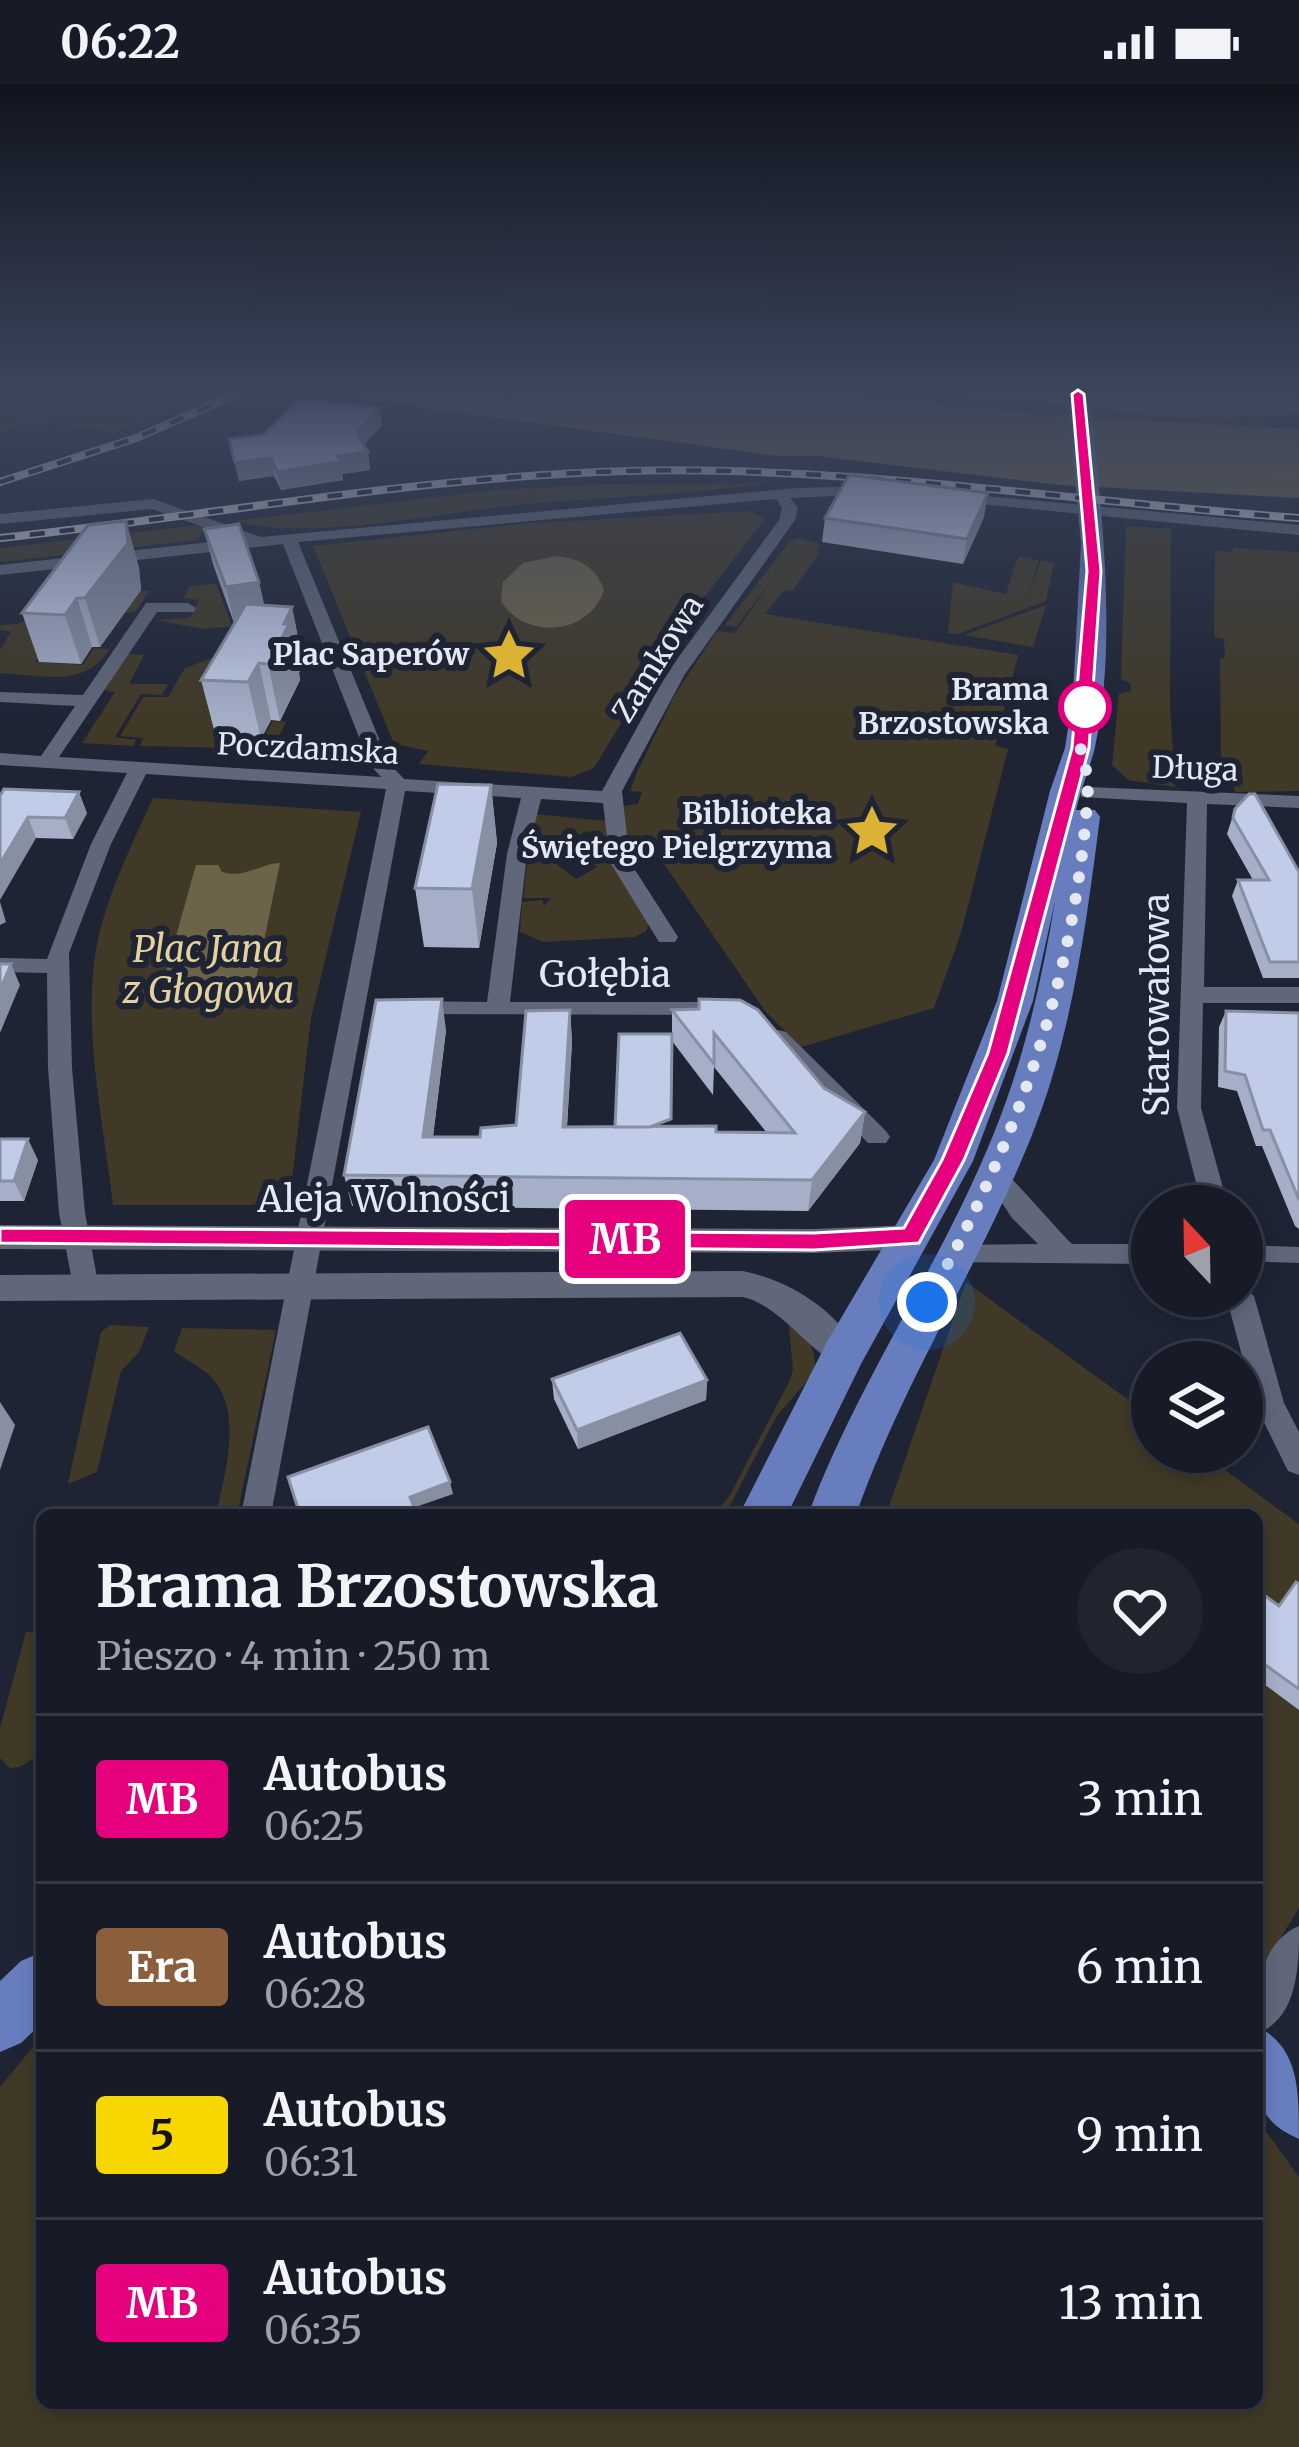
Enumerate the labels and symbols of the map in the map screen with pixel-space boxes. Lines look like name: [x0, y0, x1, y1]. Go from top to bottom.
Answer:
street label: Zamkowa: [603, 588, 711, 729]
place icon: Plac Saperów: [480, 626, 538, 684]
place label: Plac Saperów: [273, 635, 470, 673]
place label: Brama Brzostowska: [858, 670, 1049, 742]
marker: Brama Brzostowska: [1060, 682, 1110, 732]
street label: Poczdamska: [216, 724, 400, 772]
street label: Długa: [1151, 748, 1239, 788]
place label: Biblioteka Świętego Pielgrzyma: [521, 794, 832, 866]
place icon: Biblioteka Świętego Pielgrzyma: [843, 802, 901, 860]
street label: Starowałowa: [1134, 893, 1179, 1117]
park label: Plac Jana z Głogowa: [121, 927, 294, 1013]
street label: Gołębia: [539, 952, 671, 997]
street label: Aleja Wolności: [257, 1177, 510, 1222]
north arrow: [1131, 1185, 1263, 1317]
line badge: MB: [571, 1200, 679, 1278]
your location: [897, 1272, 957, 1332]

